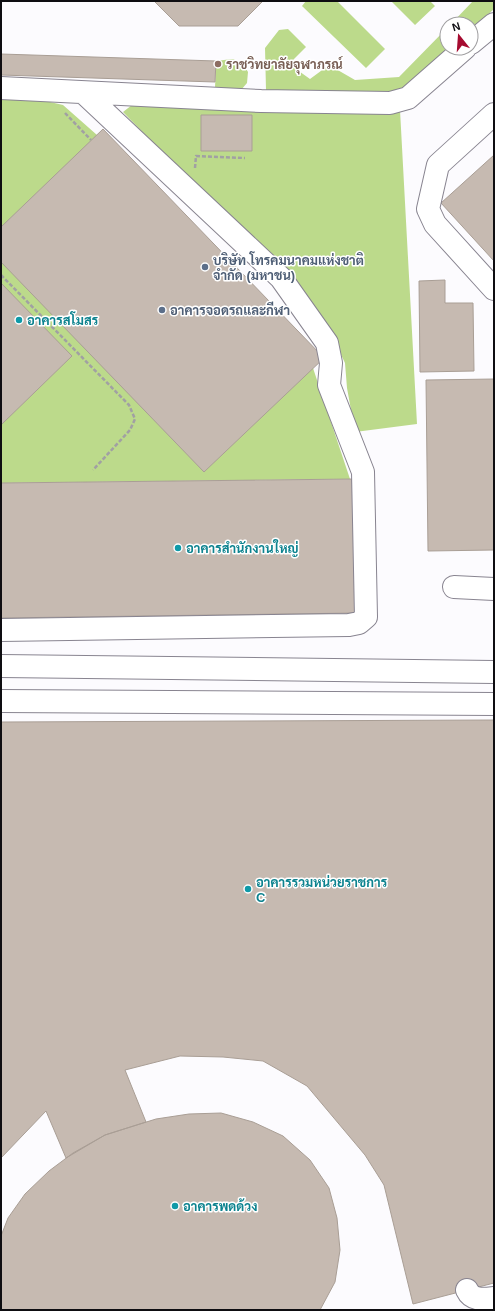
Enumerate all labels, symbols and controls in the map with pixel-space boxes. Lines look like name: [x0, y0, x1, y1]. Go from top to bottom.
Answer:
north arrow: [439, 16, 479, 56]
text: N: [451, 20, 462, 33]
place label: ราชวิทยาลัยจุฬาภรณ์: [226, 55, 344, 75]
marker: ราชวิทยาลัยจุฬาภรณ์: [213, 59, 223, 69]
place label: บริษัท โทรคมนาคมแห่งชาติ จำกัด (มหาชน): [213, 251, 364, 283]
marker: บริษัท โทรคมนาคมแห่งชาติ จำกัด (มหาชน): [200, 262, 210, 272]
place label: อาคารจอดรถและกีฬา: [170, 301, 290, 318]
marker: อาคารจอดรถและกีฬา: [157, 305, 167, 315]
place label: อาคารสโมสร: [27, 311, 99, 328]
marker: อาคารสโมสร: [14, 315, 24, 325]
place label: อาคารสำนักงานใหญ่: [186, 539, 299, 557]
marker: อาคารสำนักงานใหญ่: [173, 543, 183, 553]
place label: อาคารรวมหน่วยราชการ C: [256, 875, 388, 905]
marker: อาคารรวมหน่วยราชการ C: [243, 884, 253, 894]
place label: อาคารพดด้วง: [183, 1198, 257, 1214]
marker: อาคารพดด้วง: [170, 1201, 180, 1211]

